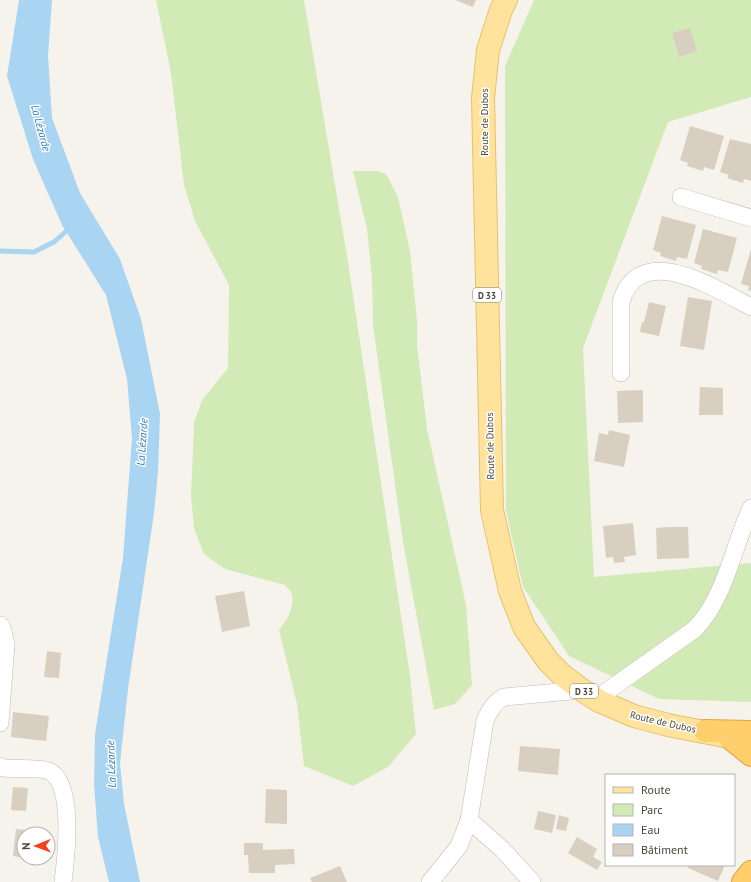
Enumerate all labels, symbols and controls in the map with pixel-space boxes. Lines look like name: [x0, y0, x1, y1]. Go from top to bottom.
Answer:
street label: Route de Dubos: [478, 88, 491, 156]
water label: La Lézarde: [28, 103, 54, 153]
road number: D 33: [473, 288, 501, 302]
street label: Route de Dubos: [483, 412, 497, 480]
water label: La Lézarde: [133, 418, 151, 466]
road number: D 33: [570, 684, 598, 698]
street label: Route de Dubos: [629, 708, 697, 736]
water label: La Lézarde: [103, 740, 119, 788]
legend: [605, 774, 735, 866]
text: Route: [641, 782, 671, 797]
text: Parc: [641, 802, 663, 817]
text: Eau: [641, 822, 660, 837]
north arrow: [16, 826, 56, 866]
text: N: [19, 842, 33, 850]
text: Bâtiment: [641, 842, 688, 857]

